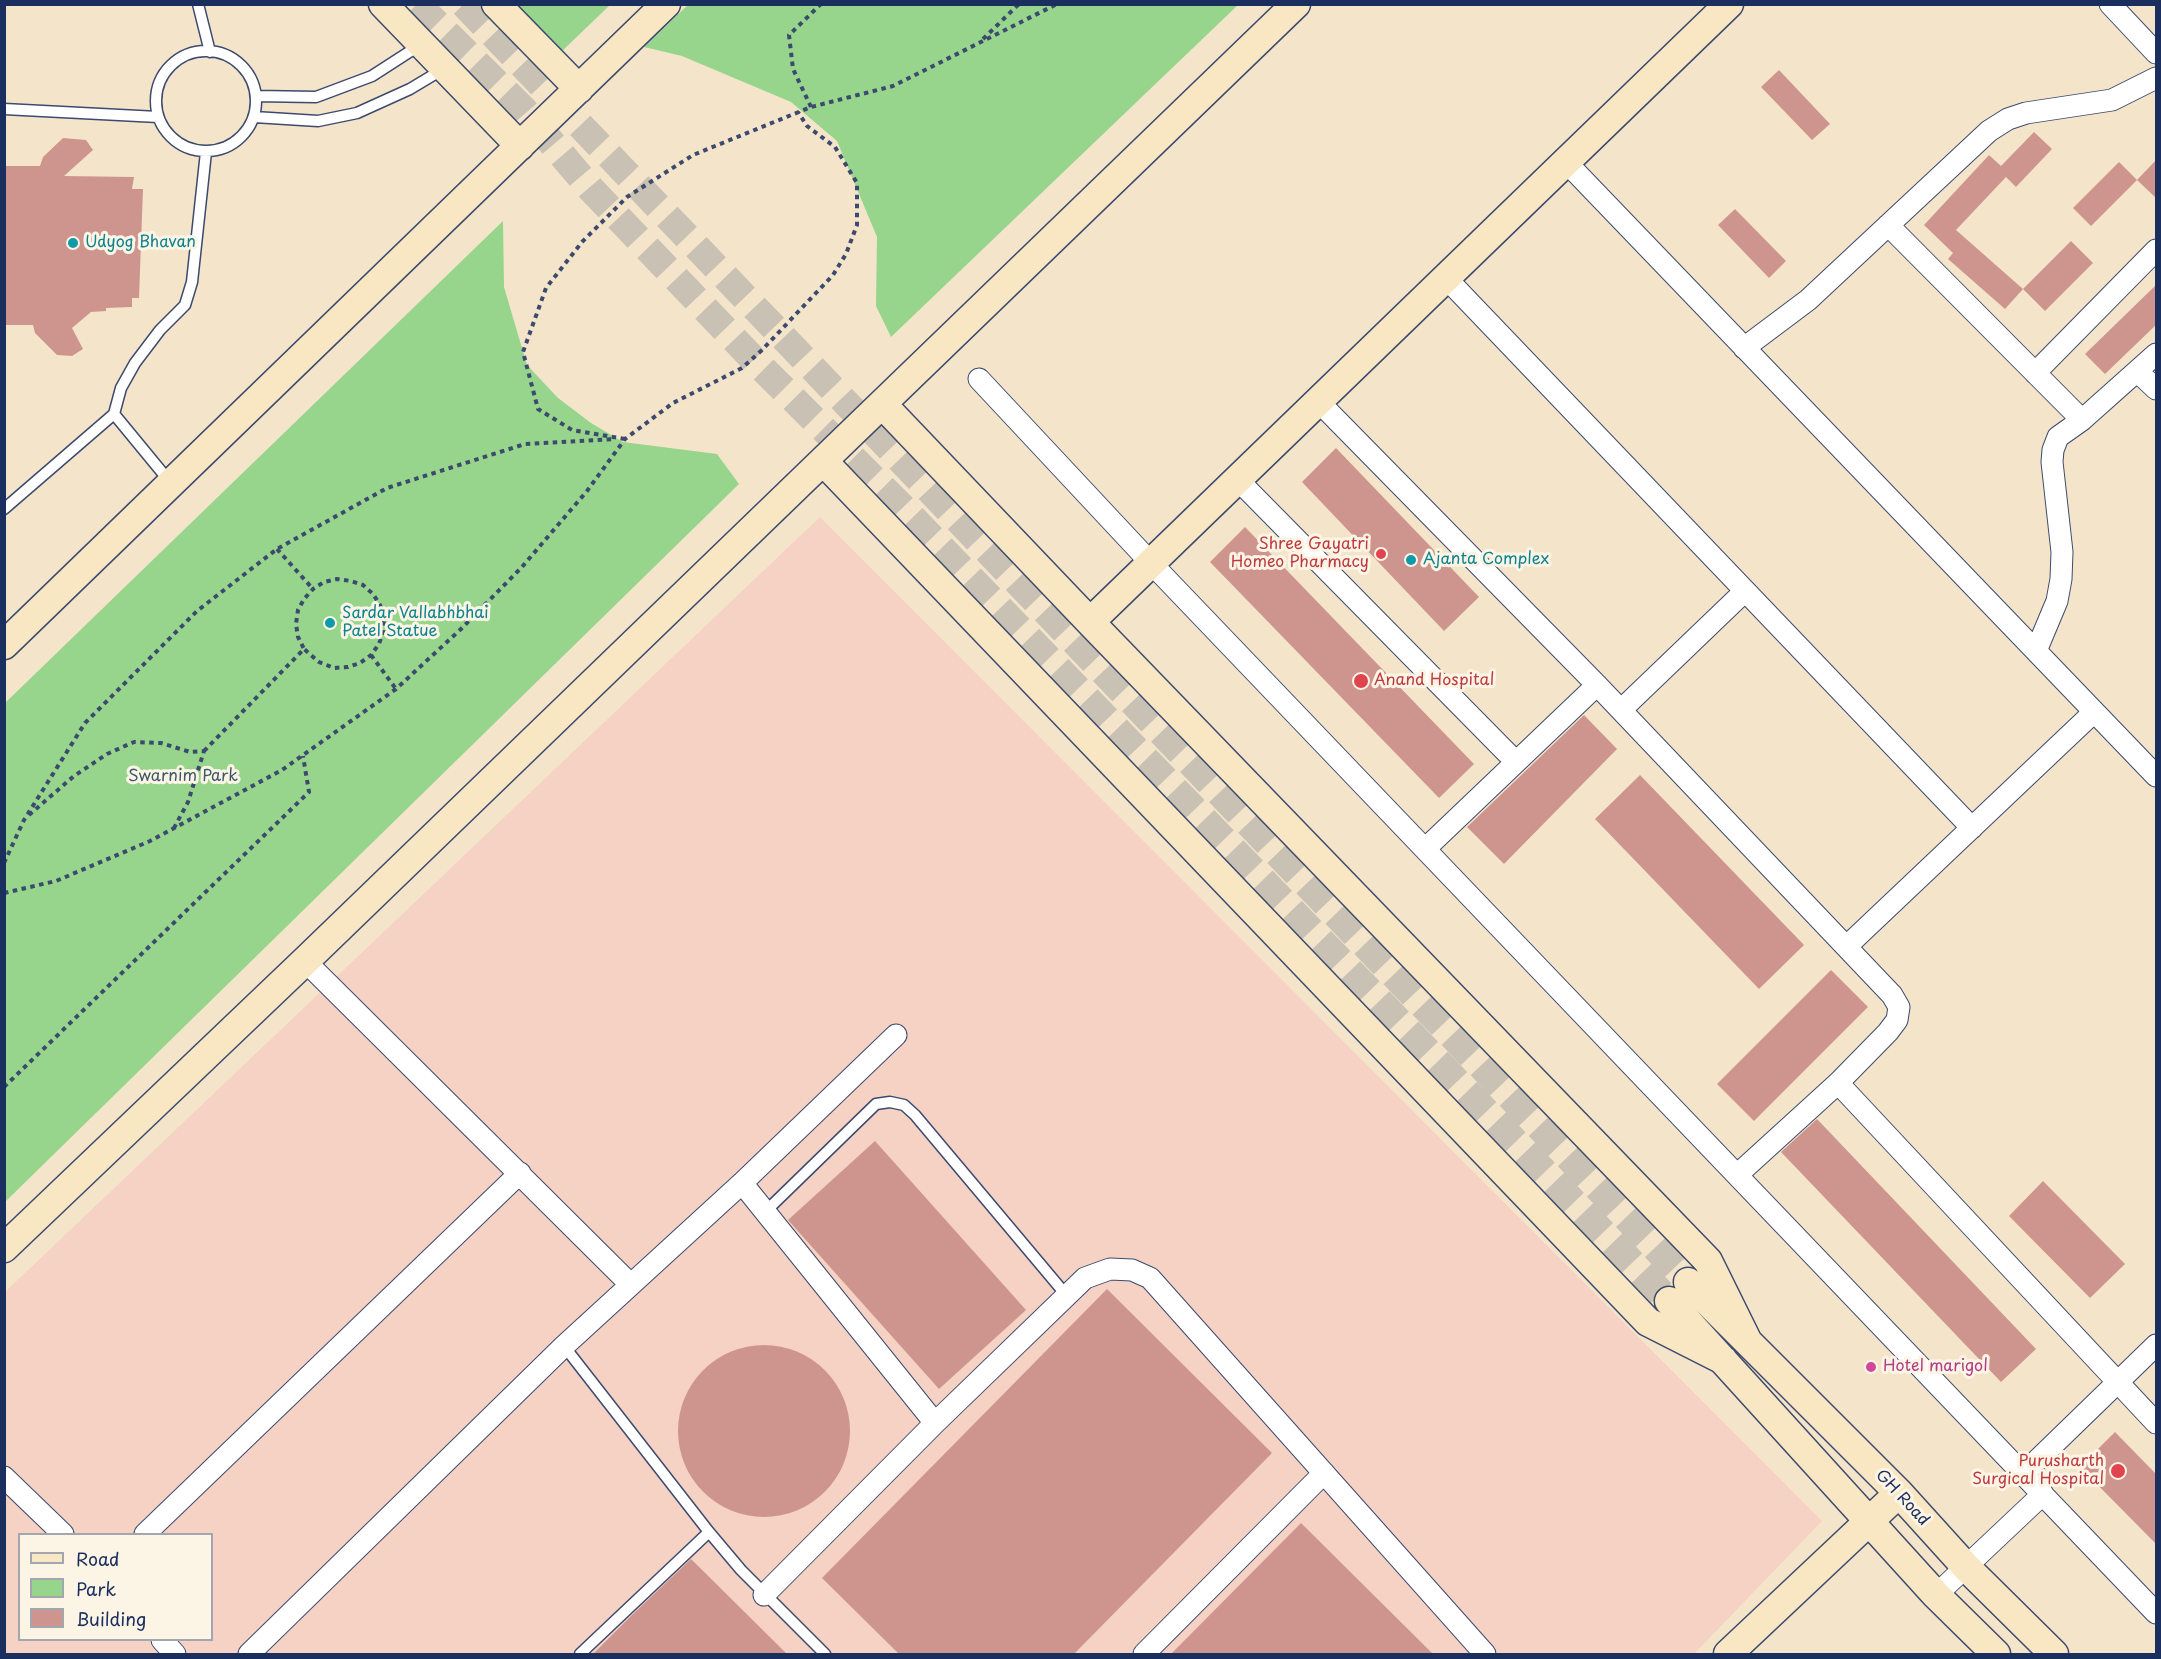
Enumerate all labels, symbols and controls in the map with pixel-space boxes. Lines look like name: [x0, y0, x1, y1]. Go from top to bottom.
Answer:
place label: Udyog Bhavan: [85, 233, 196, 253]
marker: Udyog Bhavan: [66, 236, 80, 250]
place label: Shree Gayatri Homeo Pharmacy: [1231, 535, 1369, 573]
marker: Shree Gayatri Homeo Pharmacy: [1374, 547, 1388, 561]
place label: Ajanta Complex: [1423, 550, 1549, 570]
marker: Ajanta Complex: [1404, 553, 1418, 567]
place label: Sardar Vallabhbhai Patel Statue: [342, 604, 489, 642]
marker: Sardar Vallabhbhai Patel Statue: [323, 616, 337, 630]
place label: Anand Hospital: [1374, 671, 1494, 691]
marker: Anand Hospital: [1352, 672, 1370, 690]
park label: Swarnim Park: [128, 767, 238, 787]
place label: Hotel marigol: [1883, 1357, 1988, 1377]
marker: Hotel marigol: [1864, 1360, 1878, 1374]
place label: Purusharth Surgical Hospital: [1972, 1452, 2104, 1490]
marker: Purusharth Surgical Hospital: [2109, 1462, 2127, 1480]
street label: GH Road: [1871, 1466, 1933, 1530]
legend: [18, 1533, 213, 1641]
text: Road: [76, 1545, 120, 1572]
text: Park: [76, 1575, 116, 1602]
text: Building: [76, 1605, 146, 1632]

